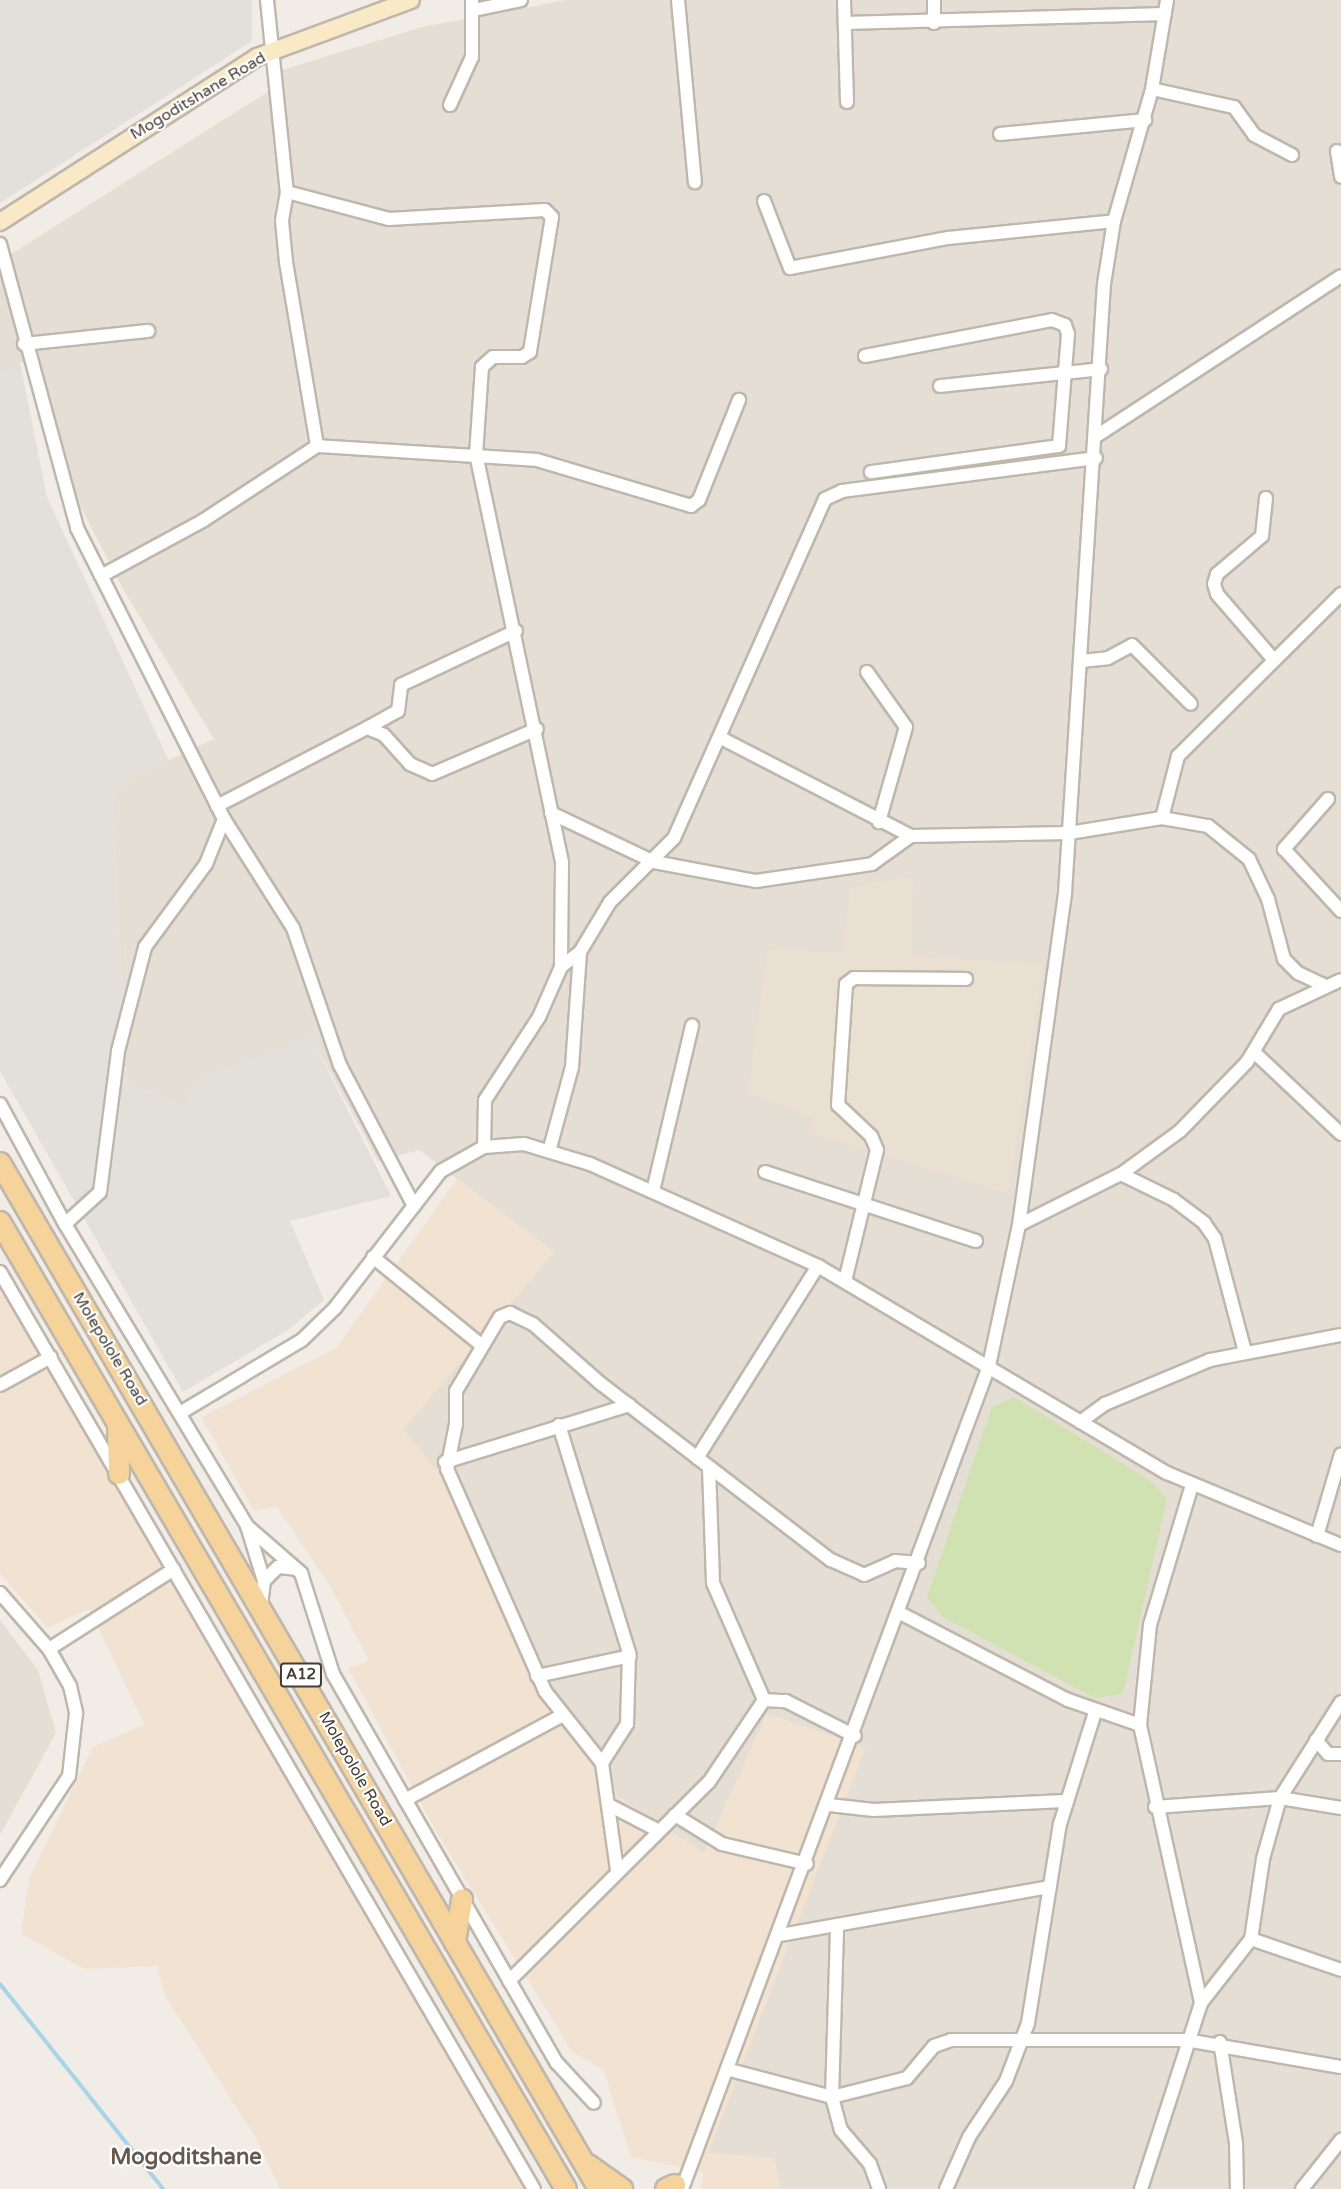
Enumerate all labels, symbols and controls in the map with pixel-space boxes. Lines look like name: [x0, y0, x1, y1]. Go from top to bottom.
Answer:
street label: Mogoditshane Road: [127, 48, 269, 144]
street label: Molepolole Road: [69, 1289, 151, 1409]
road number: A12: [278, 1663, 324, 1687]
street label: Molepolole Road: [314, 1708, 396, 1830]
district label: Mogoditshane: [110, 2145, 262, 2171]

